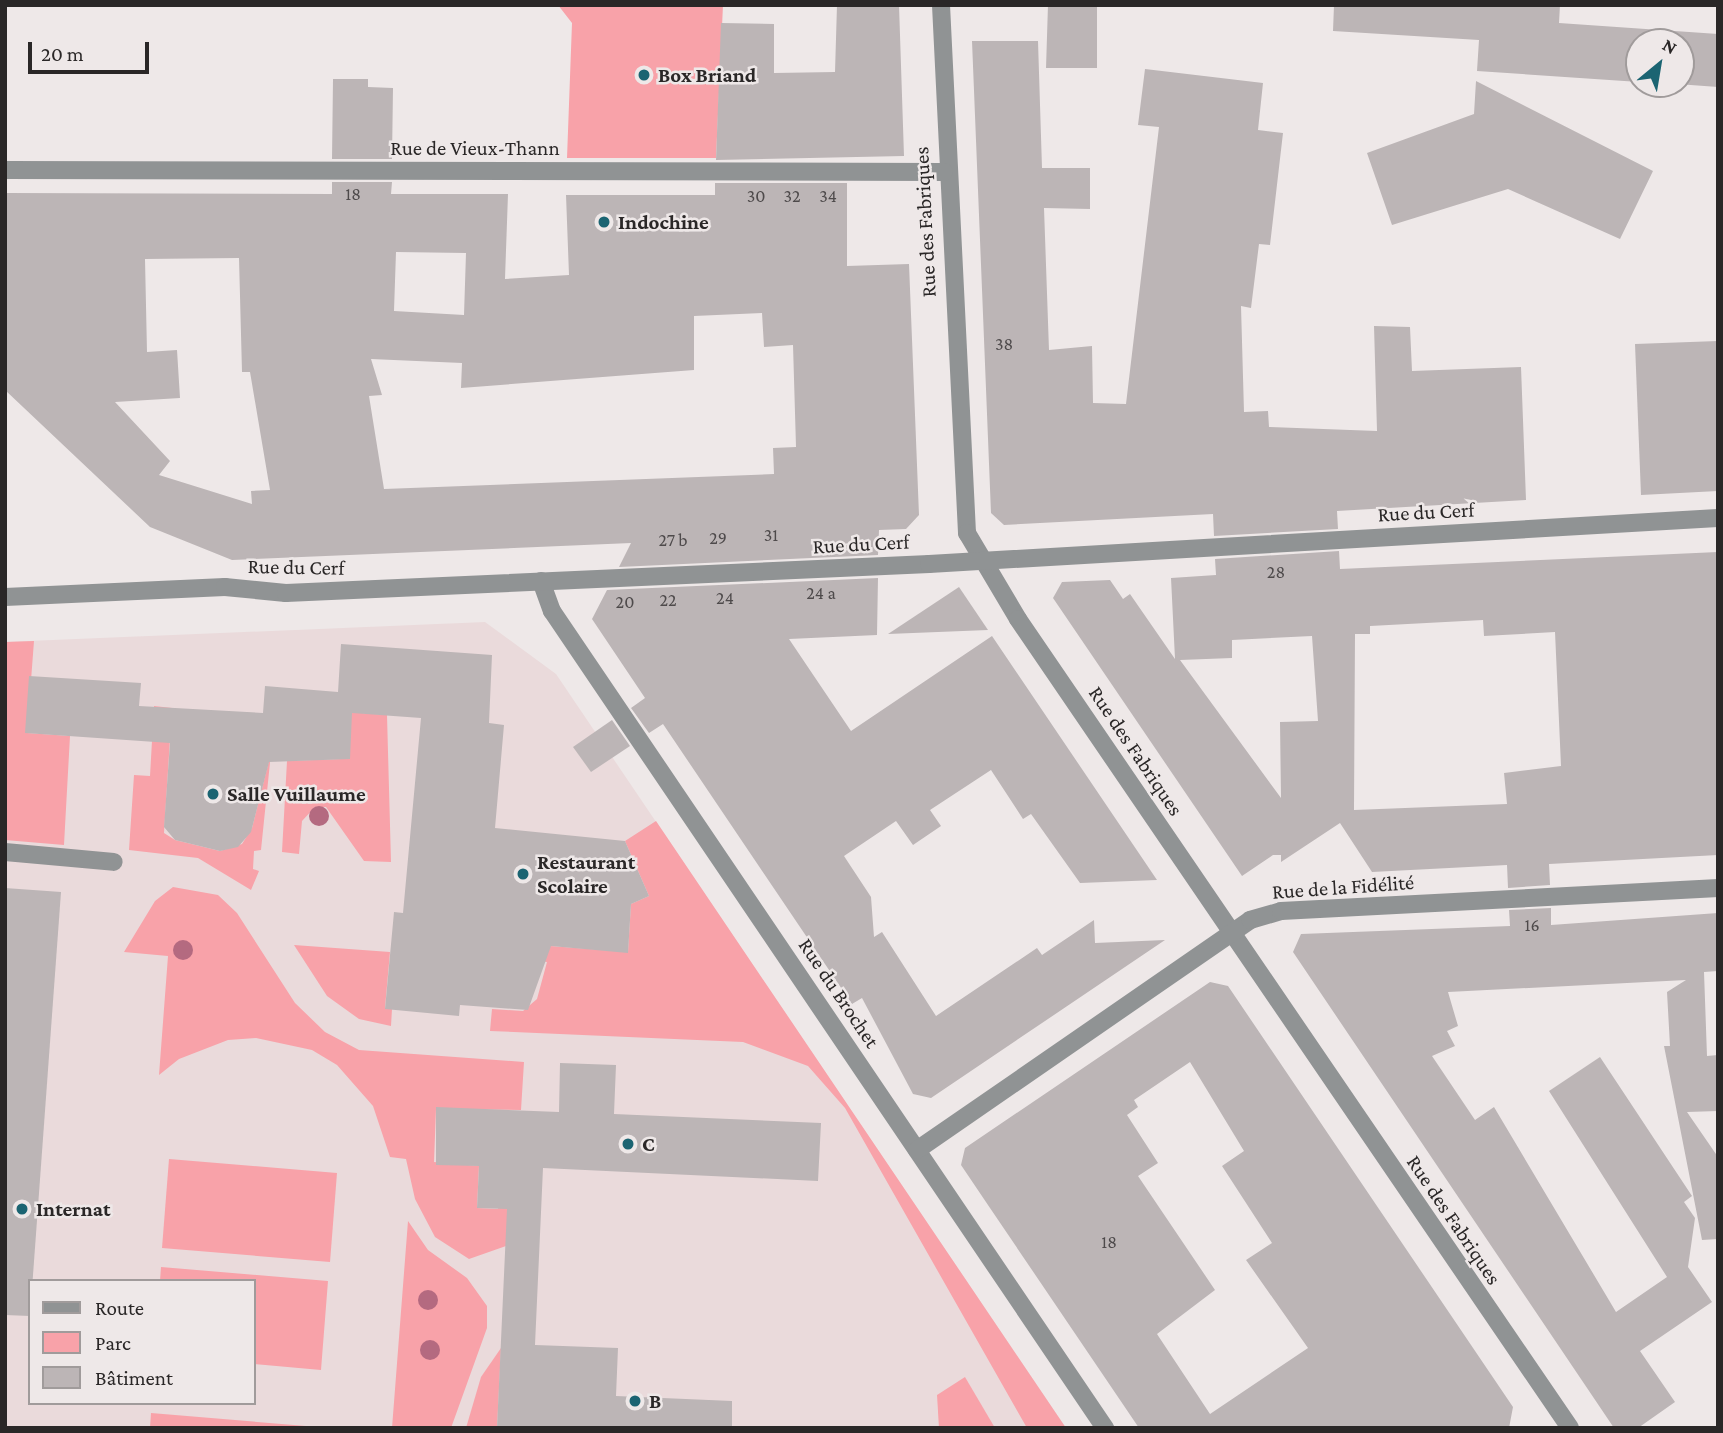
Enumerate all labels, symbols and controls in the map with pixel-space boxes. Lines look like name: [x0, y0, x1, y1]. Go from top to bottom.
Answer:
scale bar: [32, 28, 152, 72]
north arrow: [1625, 28, 1695, 98]
text: N: [1659, 34, 1681, 58]
text: 20 m: [41, 42, 84, 66]
place label: Box Briand: [658, 62, 756, 88]
marker: Box Briand: [636, 67, 652, 83]
street label: Rue de Vieux-Thann: [390, 135, 560, 161]
street label: Rue des Fabriques: [908, 146, 942, 298]
house number: 18: [345, 183, 361, 205]
house number: 30: [747, 185, 765, 207]
house number: 32: [783, 185, 801, 207]
house number: 34: [819, 185, 837, 207]
place label: Indochine: [618, 209, 709, 235]
marker: Indochine: [596, 214, 612, 230]
house number: 38: [995, 333, 1013, 355]
street label: Rue du Cerf: [1377, 497, 1475, 527]
house number: 31: [764, 524, 778, 546]
house number: 29: [709, 527, 727, 549]
house number: 27 b: [658, 529, 688, 551]
street label: Rue du Cerf: [812, 529, 910, 559]
street label: Rue du Cerf: [247, 554, 345, 580]
house number: 28: [1267, 561, 1285, 583]
house number: 24 a: [806, 582, 836, 604]
house number: 24: [716, 587, 734, 609]
house number: 22: [659, 589, 677, 611]
house number: 20: [616, 591, 634, 613]
street label: Rue des Fabriques: [1083, 681, 1189, 821]
place label: Salle Vuillaume: [227, 781, 366, 807]
marker: Salle Vuillaume: [205, 786, 221, 802]
place label: Restaurant Scolaire: [537, 849, 635, 899]
marker: Restaurant Scolaire: [515, 866, 531, 882]
street label: Rue de la Fidélité: [1271, 869, 1415, 905]
house number: 16: [1524, 914, 1540, 936]
street label: Rue du Brochet: [793, 933, 885, 1053]
place label: C: [642, 1131, 655, 1157]
marker: C: [620, 1136, 636, 1152]
street label: Rue des Fabriques: [1401, 1150, 1507, 1290]
place label: Internat: [36, 1196, 110, 1222]
marker: Internat: [14, 1201, 30, 1217]
house number: 18: [1101, 1231, 1117, 1253]
legend: [28, 1279, 256, 1405]
text: Route: [95, 1296, 144, 1320]
text: Parc: [95, 1331, 131, 1355]
text: Bâtiment: [95, 1366, 173, 1390]
place label: B: [649, 1388, 661, 1414]
marker: B: [627, 1393, 643, 1409]

